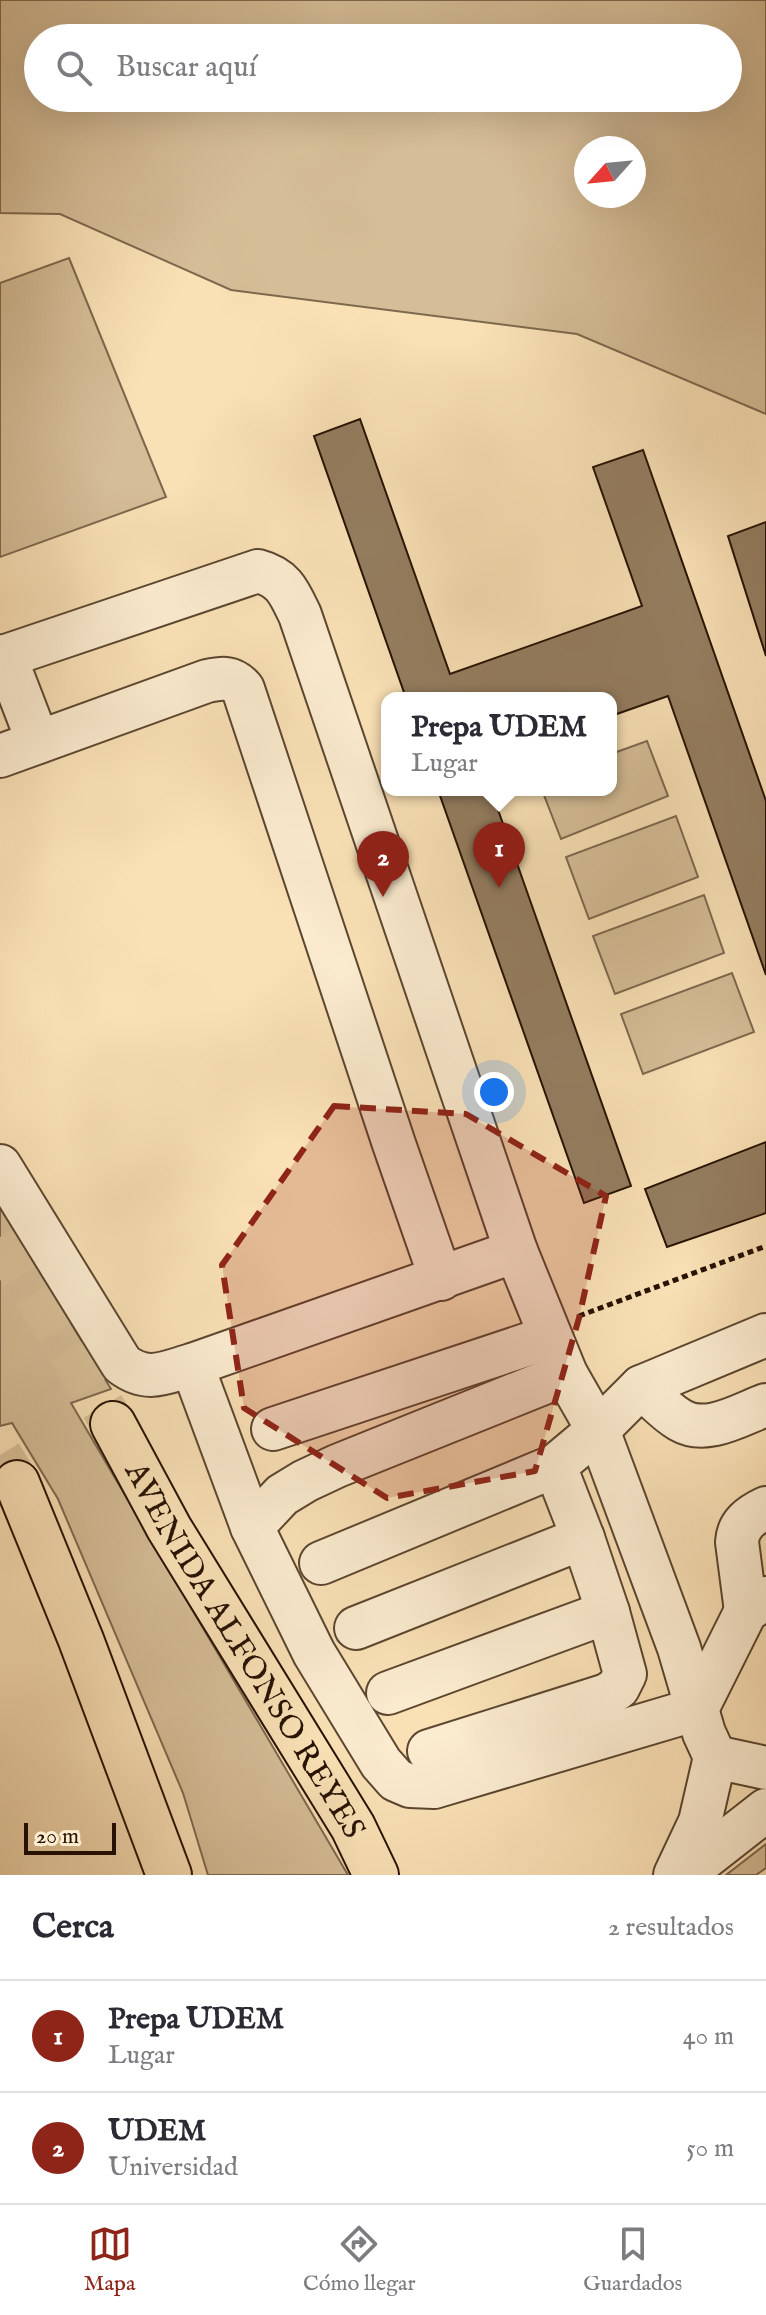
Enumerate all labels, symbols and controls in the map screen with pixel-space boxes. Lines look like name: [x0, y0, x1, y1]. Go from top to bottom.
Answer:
search box: [24, 24, 742, 112]
icon: search: [52, 46, 96, 90]
text: Buscar aquí: [116, 49, 257, 87]
north arrow: [574, 136, 646, 208]
popup: [381, 692, 617, 796]
text: Prepa UDEM: [411, 709, 587, 747]
text: Lugar: [411, 747, 478, 780]
pin: 1: [473, 822, 525, 888]
pin: 2: [357, 831, 409, 897]
your location: [474, 1072, 514, 1112]
street label: AVENIDA ALFONSO REYES: [114, 1455, 373, 1845]
scale bar: [24, 1819, 116, 1855]
text: 20 m: [36, 1823, 79, 1851]
text: Cerca: [32, 1906, 114, 1949]
text: 2 resultados: [608, 1911, 734, 1944]
text: Prepa UDEM: [108, 2001, 284, 2039]
text: 1: [53, 2020, 63, 2053]
text: 40 m: [683, 2020, 734, 2053]
text: Lugar: [108, 2039, 175, 2072]
text: UDEM: [108, 2113, 206, 2151]
text: 2: [52, 2132, 64, 2165]
text: 50 m: [686, 2132, 734, 2165]
text: Universidad: [108, 2151, 238, 2184]
tab: Mapa: [84, 2222, 135, 2298]
tab: Cómo llegar: [303, 2222, 416, 2298]
tab: Guardados: [583, 2222, 682, 2298]

